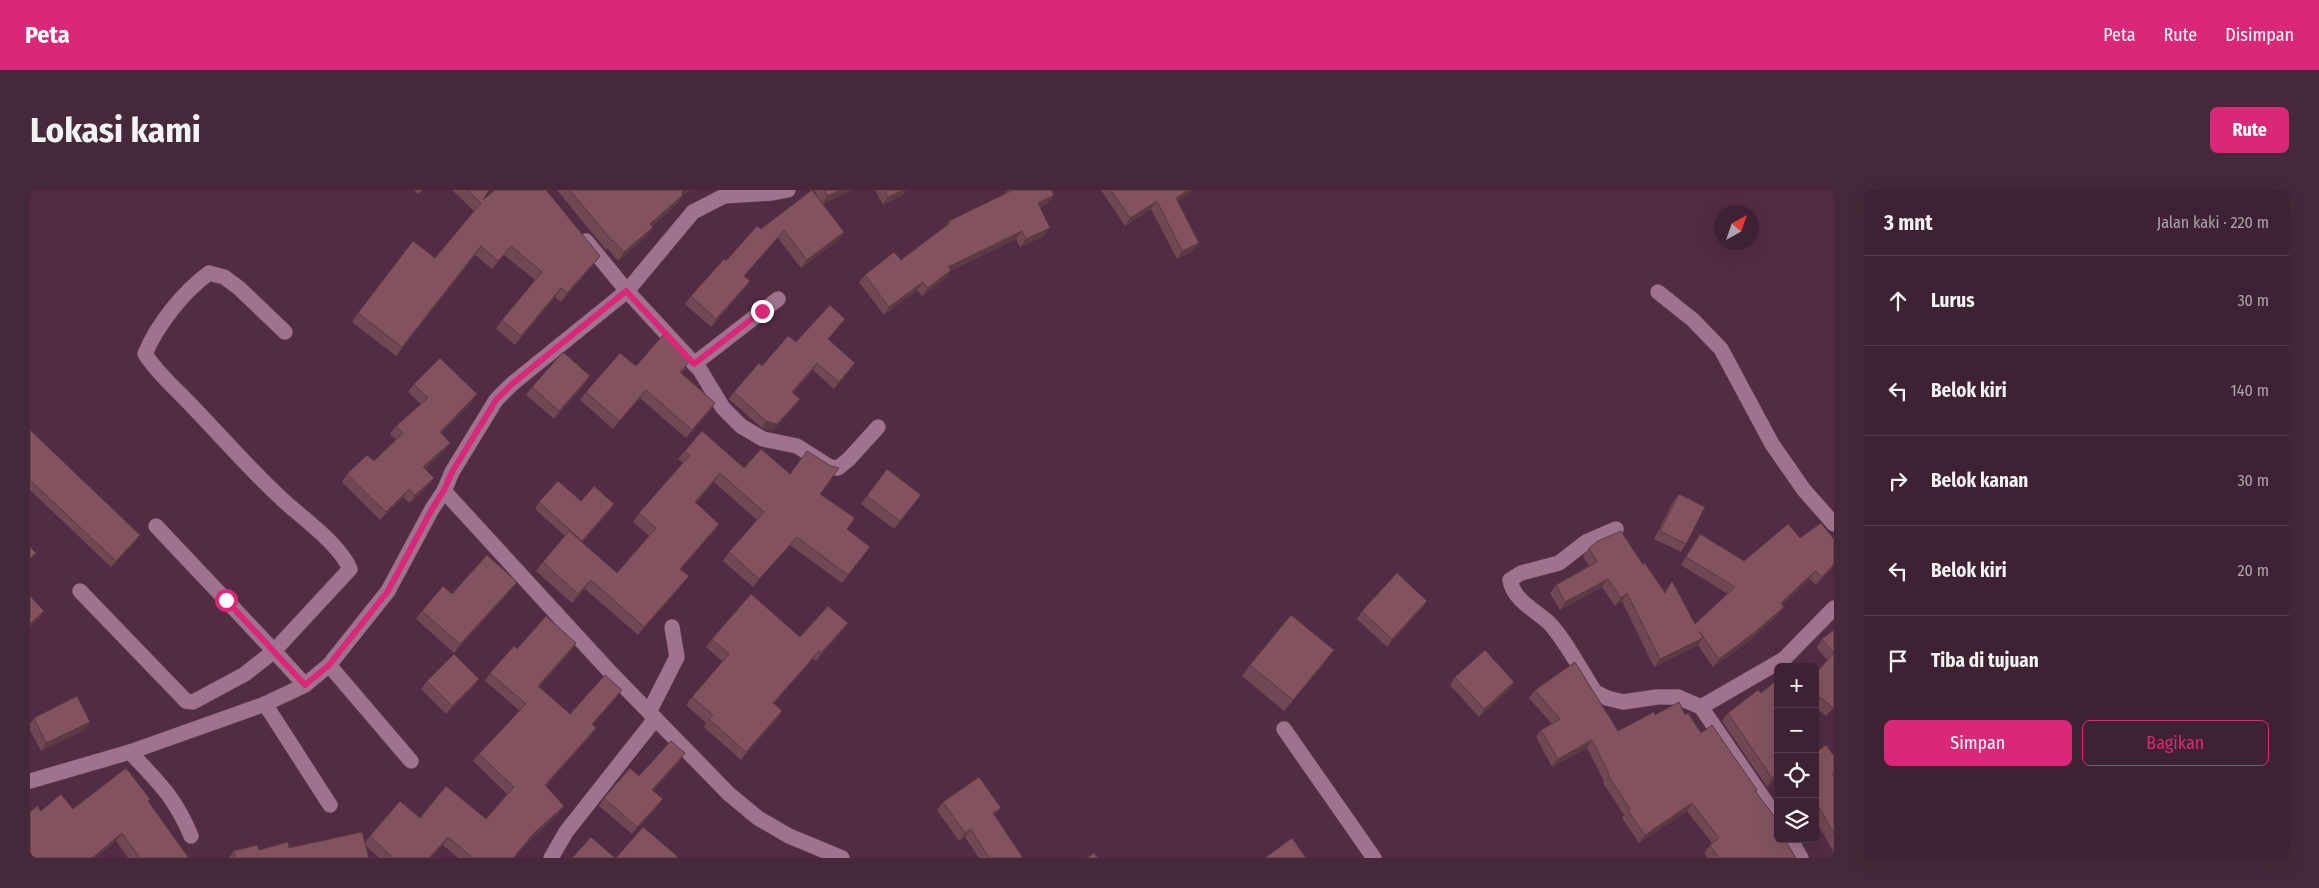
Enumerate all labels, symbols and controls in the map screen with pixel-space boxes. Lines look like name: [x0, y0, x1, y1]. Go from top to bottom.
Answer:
text: Peta: [25, 21, 70, 49]
text: Peta: [2103, 24, 2135, 46]
text: Rute: [2163, 24, 2197, 46]
text: Disimpan: [2225, 24, 2294, 46]
button: Rute: [2210, 107, 2289, 153]
text: Lokasi kami: [30, 109, 201, 151]
north arrow: [1714, 205, 1759, 250]
text: 3 mnt: [1884, 210, 1933, 236]
text: Jalan kaki · 220 m: [2157, 213, 2269, 232]
icon: ahead: [1884, 287, 1912, 315]
text: Lurus: [1931, 289, 1975, 312]
text: 30 m: [2237, 291, 2269, 310]
route end: [751, 300, 774, 323]
icon: left: [1884, 377, 1912, 405]
text: Belok kiri: [1931, 379, 2007, 402]
text: 140 m: [2231, 381, 2269, 400]
icon: right: [1884, 467, 1912, 495]
text: Belok kanan: [1931, 469, 2028, 492]
text: 30 m: [2237, 471, 2269, 490]
icon: left: [1884, 557, 1912, 585]
text: Belok kiri: [1931, 559, 2007, 582]
text: 20 m: [2238, 561, 2269, 580]
route start: [215, 589, 238, 612]
icon: arrive: [1884, 647, 1912, 675]
text: Tiba di tujuan: [1931, 649, 2039, 672]
map controls: [1774, 663, 1819, 843]
button: +: [1774, 663, 1819, 708]
button: −: [1774, 708, 1819, 753]
button: Simpan: [1884, 720, 2072, 766]
button: Bagikan: [2082, 720, 2269, 766]
button: locate: [1774, 753, 1819, 798]
button: layers: [1774, 798, 1819, 843]

